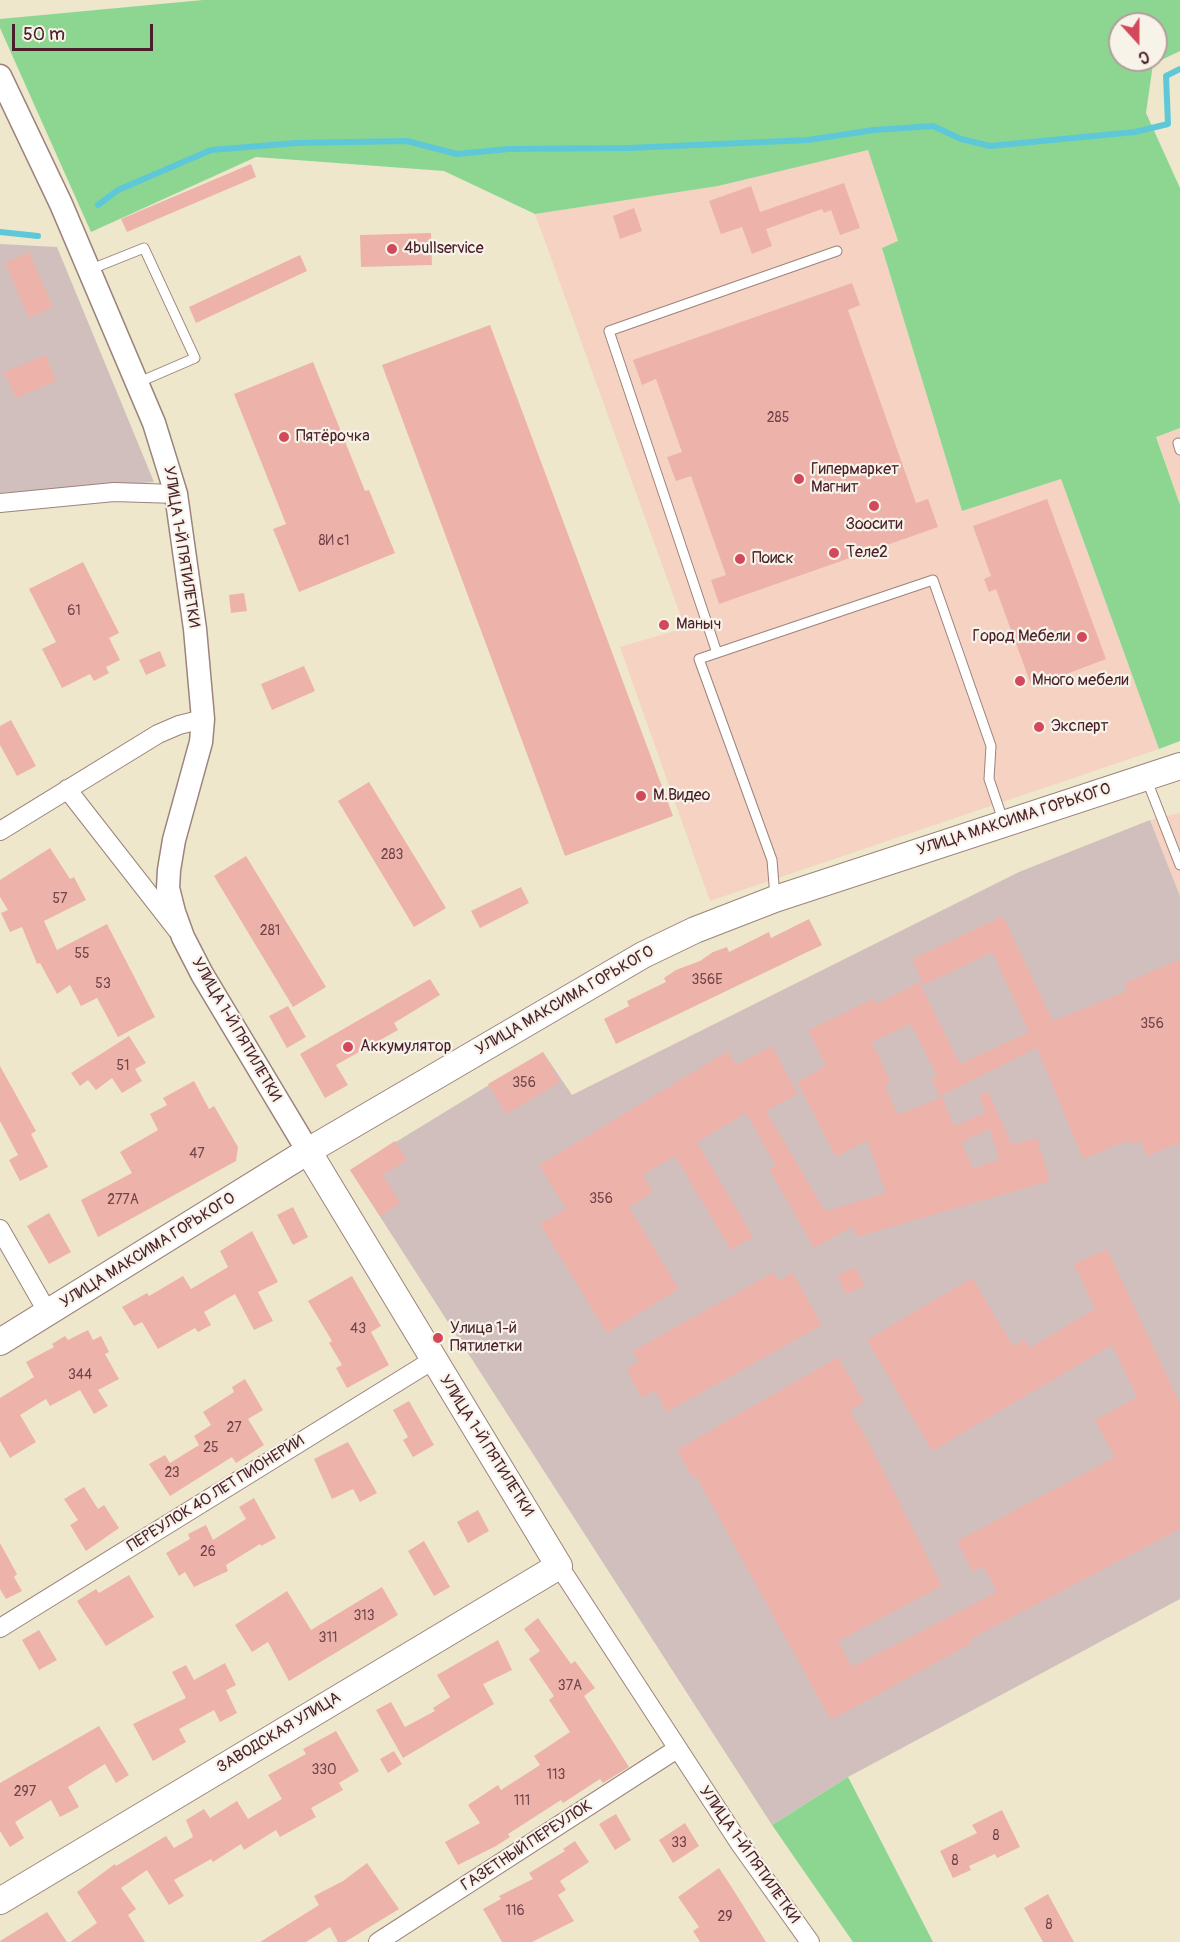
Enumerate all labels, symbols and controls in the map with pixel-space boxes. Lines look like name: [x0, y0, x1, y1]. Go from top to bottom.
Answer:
scale bar: [15, 12, 156, 50]
north arrow: [1108, 12, 1168, 72]
text: 50 m: [23, 23, 65, 46]
text: С: [1136, 46, 1152, 68]
place label: 4bullservice: [404, 239, 484, 259]
marker: 4bullservice: [385, 242, 399, 256]
house number: 285: [767, 410, 789, 426]
place label: Пятёрочка: [296, 427, 370, 447]
marker: Пятёрочка: [277, 430, 291, 444]
place label: Гипермаркет Магнит: [811, 460, 899, 498]
street label: УЛИЦА 1-Й ПЯТИЛЕТКИ: [159, 465, 203, 629]
marker: Гипермаркет Магнит: [792, 472, 806, 486]
marker: Зоосити: [867, 499, 881, 513]
place label: Зоосити: [845, 515, 903, 535]
house number: 8И с1: [318, 533, 350, 549]
place label: Теле2: [846, 543, 888, 563]
marker: Теле2: [827, 546, 841, 560]
place label: Поиск: [752, 549, 794, 569]
marker: Поиск: [733, 552, 747, 566]
house number: 61: [67, 603, 81, 619]
place label: Маныч: [676, 615, 721, 635]
marker: Маныч: [657, 618, 671, 632]
place label: Город Мебели: [973, 627, 1070, 647]
marker: Город Мебели: [1075, 630, 1089, 644]
place label: Много мебели: [1032, 671, 1129, 691]
marker: Много мебели: [1013, 674, 1027, 688]
place label: Эксперт: [1051, 717, 1109, 737]
marker: Эксперт: [1032, 720, 1046, 734]
street label: УЛИЦА МАКСИМА ГОРЬКОГО: [915, 780, 1113, 860]
place label: М.Видео: [653, 786, 710, 806]
marker: М.Видео: [634, 789, 648, 803]
house number: 283: [381, 847, 403, 863]
house number: 57: [53, 891, 67, 907]
house number: 281: [260, 923, 280, 939]
street label: УЛИЦА МАКСИМА ГОРЬКОГО: [473, 942, 657, 1060]
house number: 55: [74, 946, 90, 962]
street label: УЛИЦА 1-Й ПЯТИЛЕТКИ: [187, 955, 285, 1105]
house number: 356Е: [692, 972, 722, 988]
house number: 53: [95, 976, 111, 992]
house number: 356: [1140, 1016, 1164, 1032]
place label: Аккумулятор: [360, 1037, 451, 1057]
marker: Аккумулятор: [341, 1040, 355, 1054]
house number: 51: [116, 1058, 130, 1074]
house number: 356: [512, 1075, 536, 1091]
house number: 47: [189, 1146, 205, 1162]
street label: УЛИЦА МАКСИМА ГОРЬКОГО: [57, 1189, 239, 1313]
house number: 356: [589, 1191, 613, 1207]
house number: 277А: [107, 1192, 139, 1208]
place label: Улица 1-й Пятилетки: [450, 1319, 522, 1357]
house number: 43: [350, 1321, 366, 1337]
marker: Улица 1-й Пятилетки: [431, 1331, 445, 1345]
house number: 344: [68, 1367, 92, 1383]
street label: УЛИЦА 1-Й ПЯТИЛЕТКИ: [435, 1372, 537, 1520]
house number: 27: [226, 1420, 242, 1436]
street label: ПЕРЕУЛОК 40 ЛЕТ ПИОНЕРИИ: [124, 1432, 308, 1556]
house number: 25: [203, 1440, 219, 1456]
house number: 23: [164, 1465, 180, 1481]
house number: 26: [200, 1544, 216, 1560]
house number: 313: [353, 1608, 375, 1624]
house number: 311: [319, 1630, 337, 1646]
house number: 37А: [558, 1678, 582, 1694]
street label: ЗАВОДСКАЯ УЛИЦА: [213, 1688, 345, 1778]
house number: 330: [311, 1762, 337, 1778]
house number: 113: [547, 1767, 565, 1783]
street label: УЛИЦА 1-Й ПЯТИЛЕТКИ: [694, 1783, 804, 1927]
house number: 297: [14, 1784, 36, 1800]
house number: 111: [514, 1793, 530, 1809]
street label: ГАЗЕТНЫЙ ПЕРЕУЛОК: [458, 1796, 596, 1896]
house number: 8: [992, 1828, 1000, 1844]
house number: 33: [671, 1835, 687, 1851]
house number: 8: [951, 1853, 959, 1869]
house number: 116: [505, 1903, 525, 1919]
house number: 29: [717, 1909, 733, 1925]
house number: 8: [1045, 1917, 1053, 1933]

